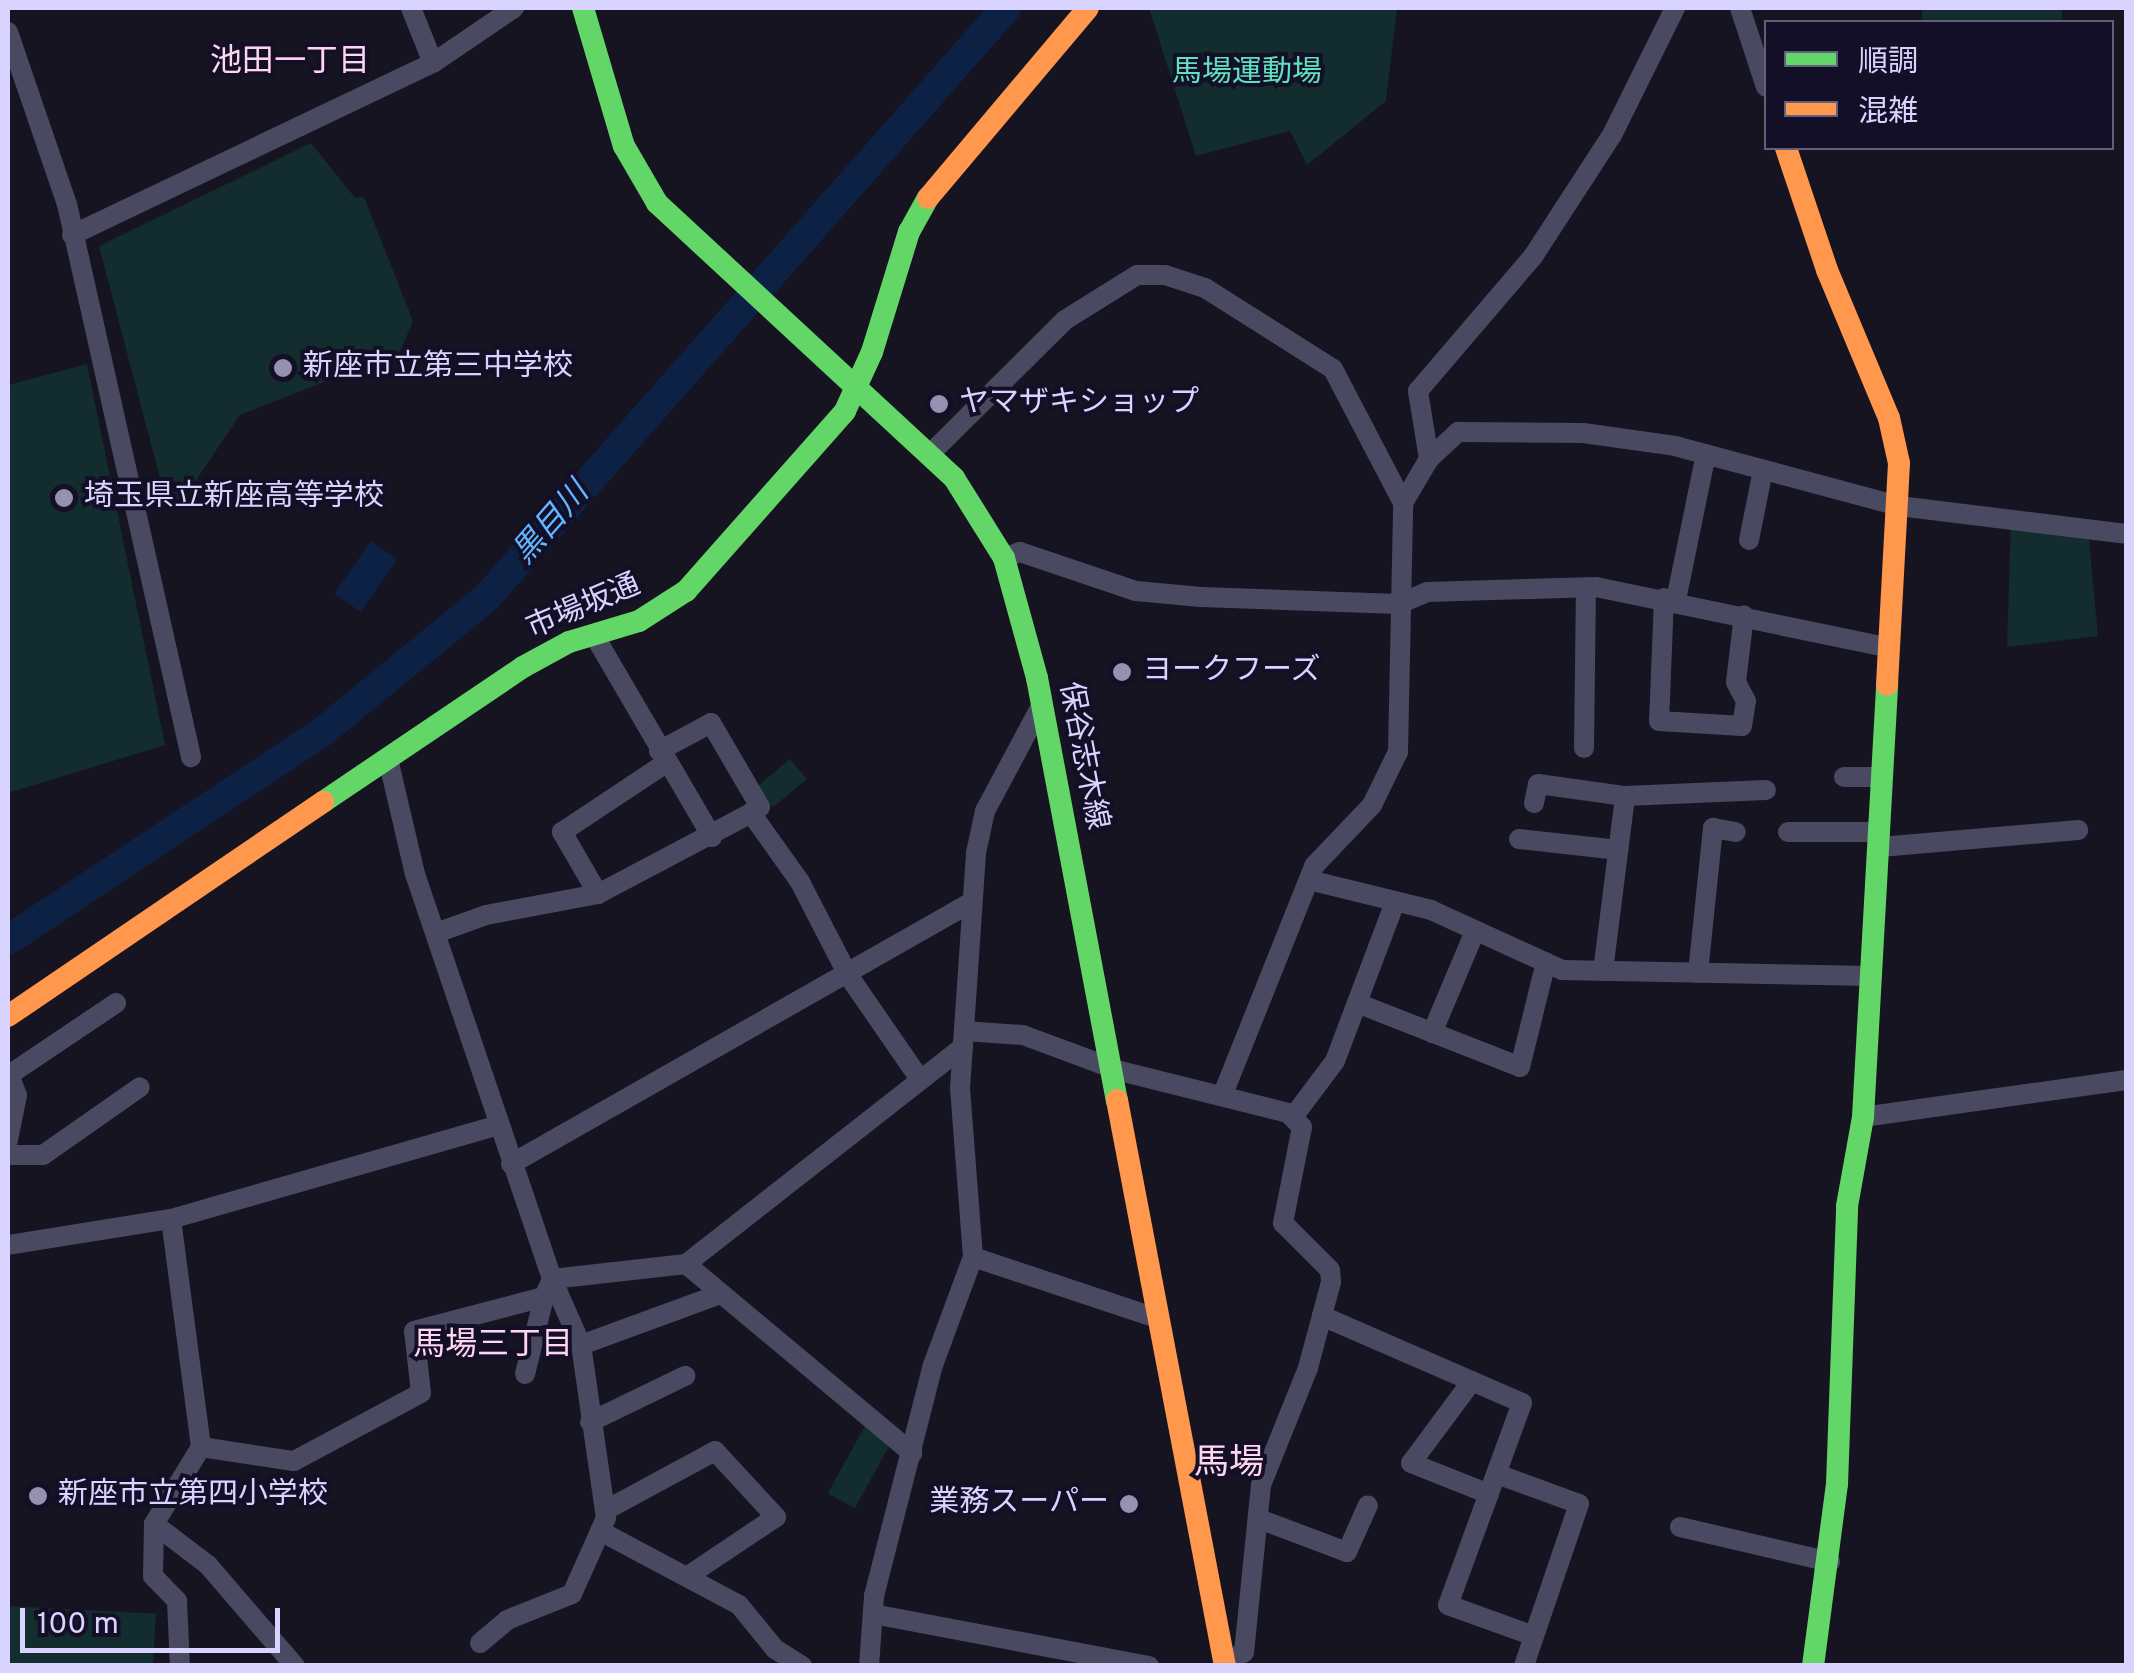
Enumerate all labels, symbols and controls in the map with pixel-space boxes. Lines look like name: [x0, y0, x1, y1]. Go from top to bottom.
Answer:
legend: [1764, 20, 2114, 150]
district label: 池田一丁目: [210, 44, 370, 82]
text: 順調: [1858, 45, 1918, 82]
park label: 馬場運動場: [1172, 56, 1322, 92]
text: 混雑: [1858, 95, 1918, 132]
place label: 新座市立第三中学校: [303, 350, 573, 386]
marker: 新座市立第三中学校: [272, 357, 294, 379]
place label: ヤマザキショップ: [959, 386, 1199, 422]
marker: ヤマザキショップ: [928, 393, 950, 415]
water label: 黒目川: [506, 475, 598, 573]
place label: 埼玉県立新座高等学校: [84, 480, 384, 516]
marker: 埼玉県立新座高等学校: [53, 487, 75, 509]
street label: 市場坂通: [522, 568, 646, 648]
place label: ヨークフーズ: [1142, 654, 1322, 690]
marker: ヨークフーズ: [1111, 661, 1133, 683]
street label: 保谷志木線: [1050, 679, 1114, 833]
district label: 馬場三丁目: [413, 1327, 573, 1365]
district label: 馬場: [1194, 1443, 1264, 1485]
place label: 新座市立第四小学校: [58, 1478, 328, 1514]
marker: 新座市立第四小学校: [27, 1485, 49, 1507]
place label: 業務スーパー: [929, 1486, 1109, 1522]
marker: 業務スーパー: [1118, 1493, 1140, 1515]
scale bar: [25, 1588, 285, 1650]
text: 100 m: [37, 1607, 119, 1644]

